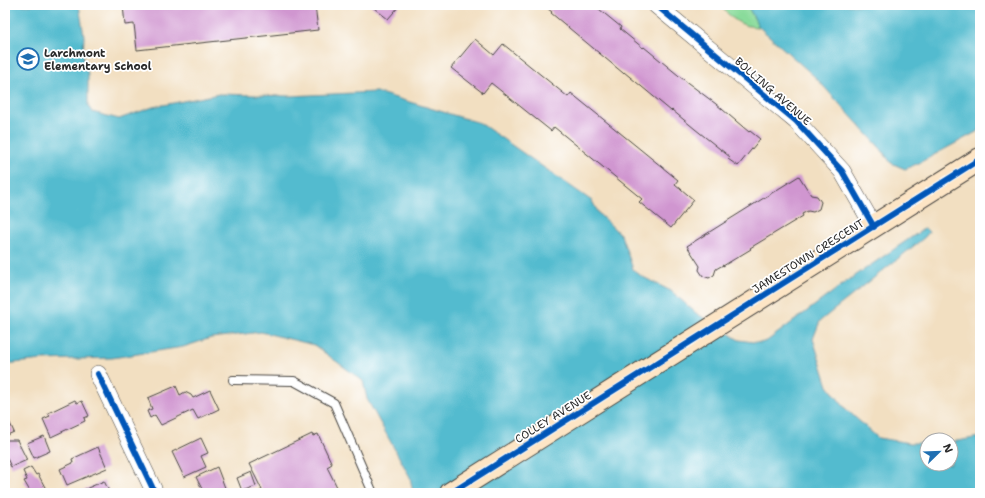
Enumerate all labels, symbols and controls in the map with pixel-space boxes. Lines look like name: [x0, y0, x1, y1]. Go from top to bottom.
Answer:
school or university icon: Larchmont Elementary School: [15, 46, 41, 72]
place label: Larchmont Elementary School: [44, 46, 152, 74]
street label: BOLLING AVENUE: [731, 54, 814, 129]
street label: JAMESTOWN CRESCENT: [749, 216, 867, 297]
street label: COLLEY AVENUE: [512, 388, 594, 447]
north arrow: [919, 432, 959, 472]
text: N: [939, 441, 956, 455]

